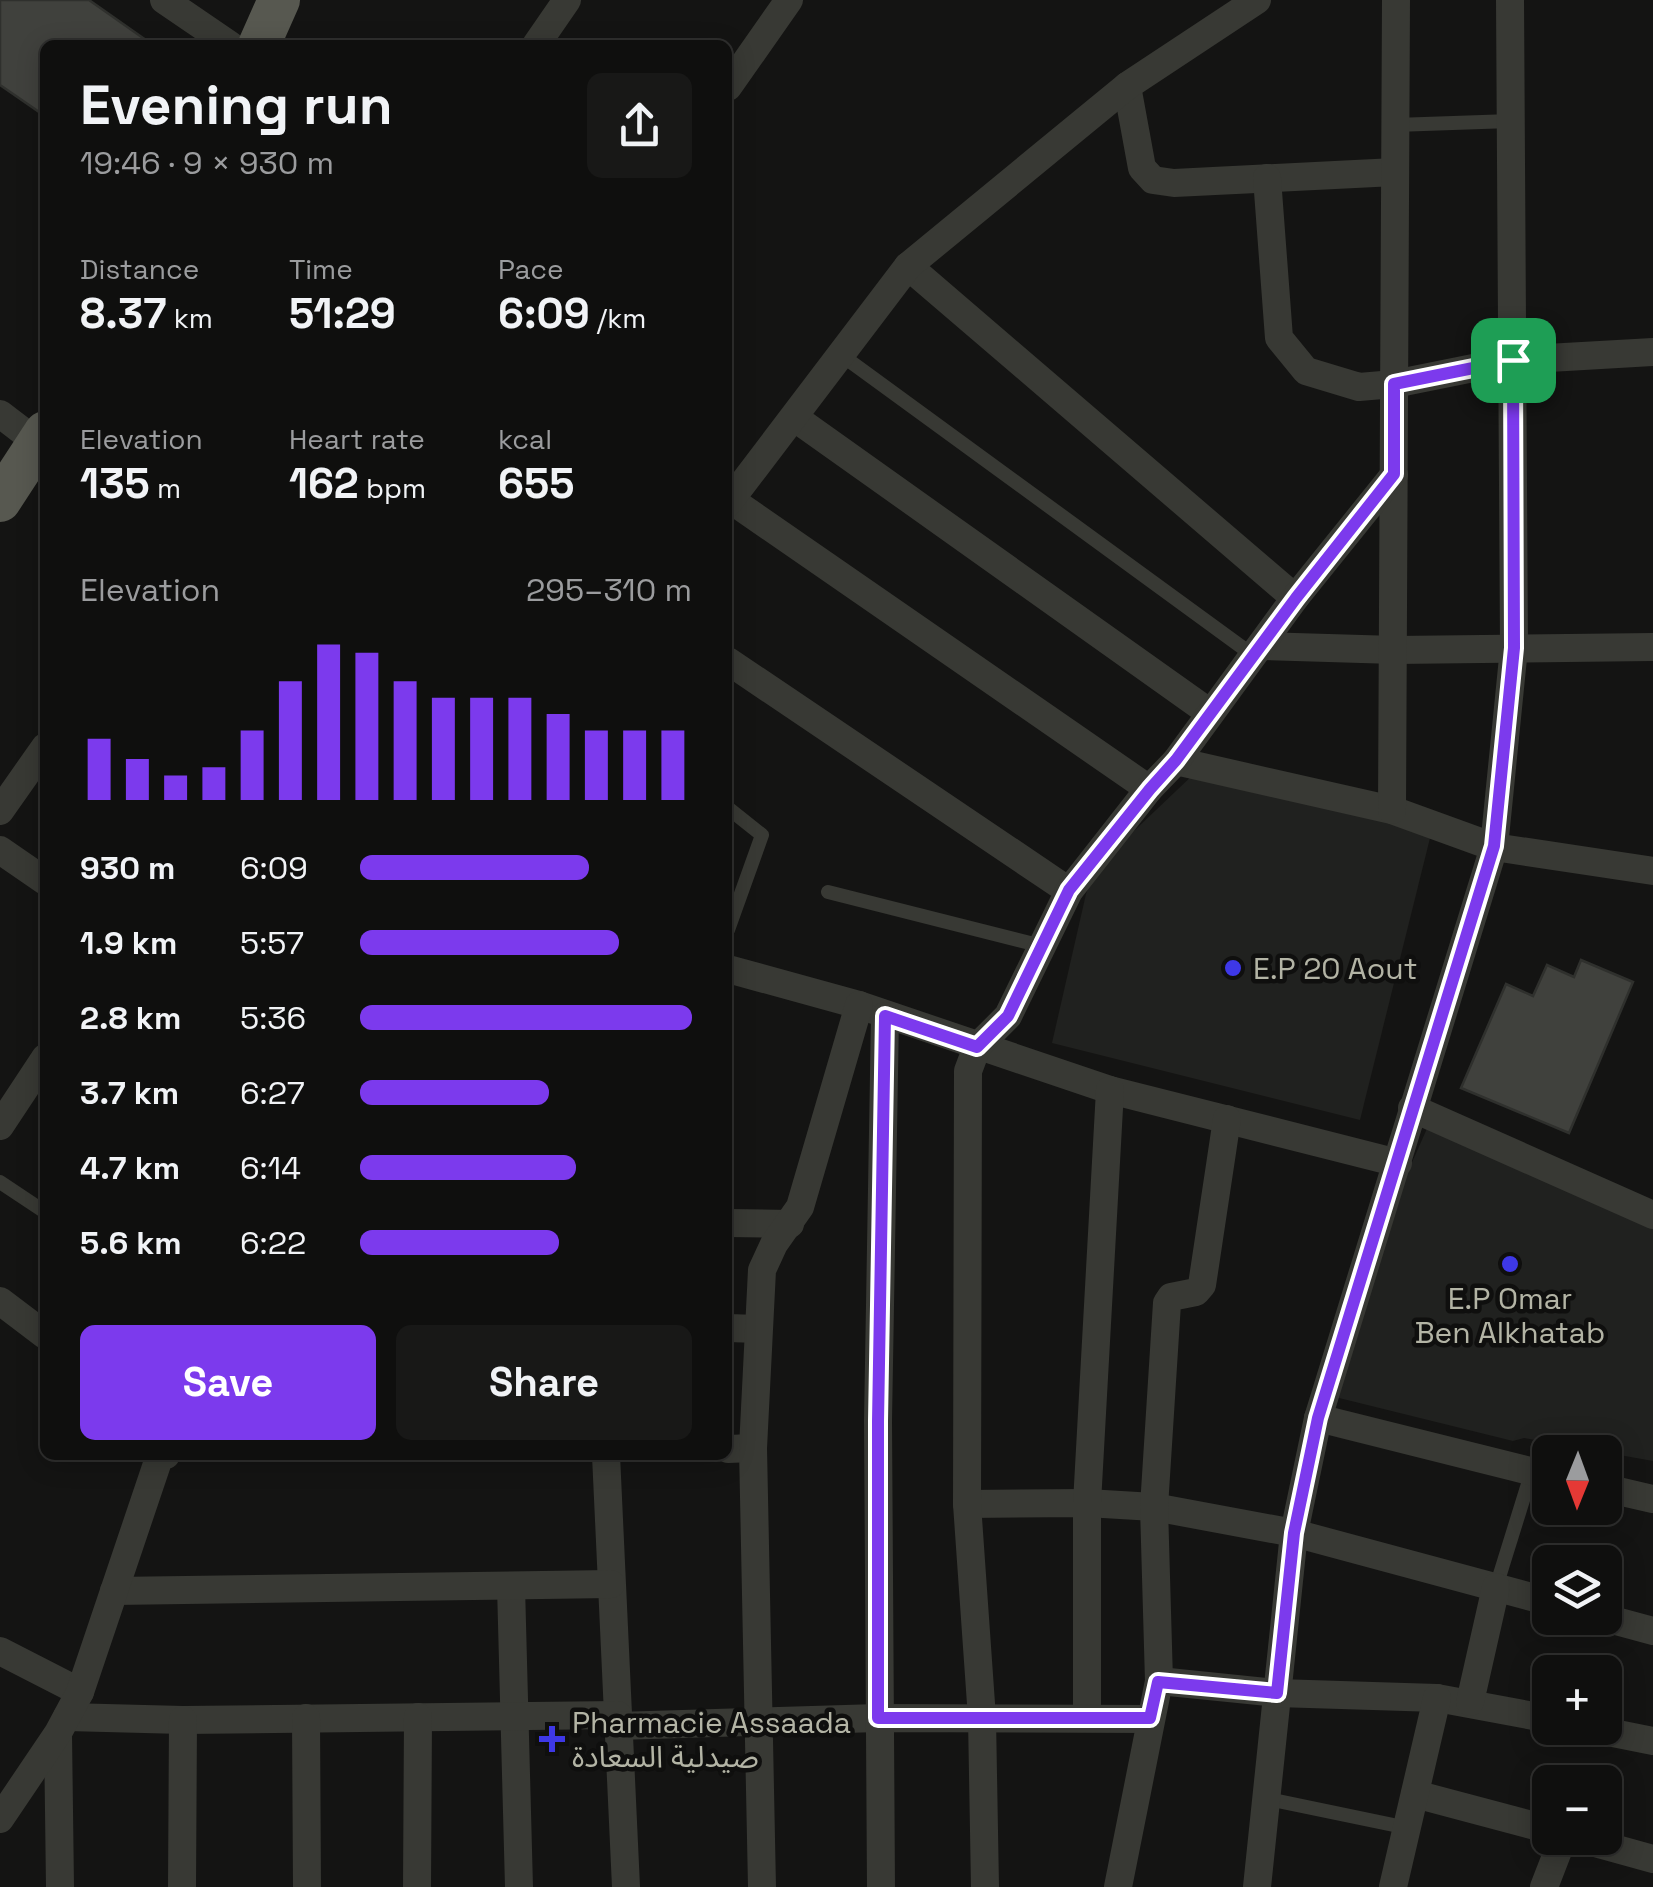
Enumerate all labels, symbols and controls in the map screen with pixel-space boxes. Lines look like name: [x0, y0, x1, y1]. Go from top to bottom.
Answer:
text: Evening run: [80, 70, 393, 140]
button: share: [587, 73, 692, 178]
text: 19:46 · 9 × 930 m: [80, 143, 334, 183]
text: Distance: [80, 251, 199, 287]
text: Time: [289, 251, 353, 287]
text: Pace: [498, 251, 564, 287]
text: 8.37: [80, 287, 167, 340]
text: 51:29: [289, 287, 396, 340]
text: 6:09: [498, 287, 590, 340]
text: km: [167, 300, 213, 336]
text: /km: [590, 300, 646, 336]
pin: [1471, 318, 1556, 403]
icon: arrive: [1486, 333, 1541, 388]
text: Elevation: [80, 421, 203, 457]
text: Heart rate: [289, 421, 425, 457]
text: kcal: [498, 421, 552, 457]
text: 135: [80, 457, 150, 510]
text: 162: [289, 457, 359, 510]
text: 655: [498, 457, 574, 510]
text: m: [150, 470, 181, 506]
text: bpm: [359, 470, 426, 506]
text: Elevation: [80, 570, 220, 610]
text: 295–310 m: [526, 570, 692, 610]
text: 930 m: [80, 848, 175, 888]
text: 6:09: [240, 848, 308, 888]
text: 1.9 km: [80, 923, 177, 963]
text: 5:57: [240, 923, 304, 963]
place label: E.P 20 Aout: [1253, 949, 1417, 988]
marker: E.P 20 Aout: [1222, 957, 1244, 979]
text: 2.8 km: [80, 998, 181, 1038]
text: 5:36: [240, 998, 306, 1038]
text: 3.7 km: [80, 1073, 179, 1113]
text: 6:27: [240, 1073, 305, 1113]
text: 4.7 km: [80, 1148, 180, 1188]
text: 6:14: [240, 1148, 301, 1188]
text: 5.6 km: [80, 1223, 182, 1263]
text: 6:22: [240, 1223, 306, 1263]
marker: E.P Omar Ben Alkhatab: [1499, 1253, 1521, 1275]
place label: E.P Omar Ben Alkhatab: [1415, 1279, 1605, 1352]
button: Save: [80, 1325, 376, 1440]
button: Share: [396, 1325, 692, 1440]
north arrow: [1532, 1435, 1622, 1525]
map controls: [1532, 1435, 1622, 1855]
button: layers: [1532, 1545, 1622, 1635]
button: +: [1532, 1655, 1622, 1745]
place label: Pharmacie Assaada صيدلية السعادة: [572, 1703, 851, 1776]
marker: Pharmacie Assaada صيدلية السعادة: [541, 1728, 563, 1750]
button: −: [1532, 1765, 1622, 1855]

